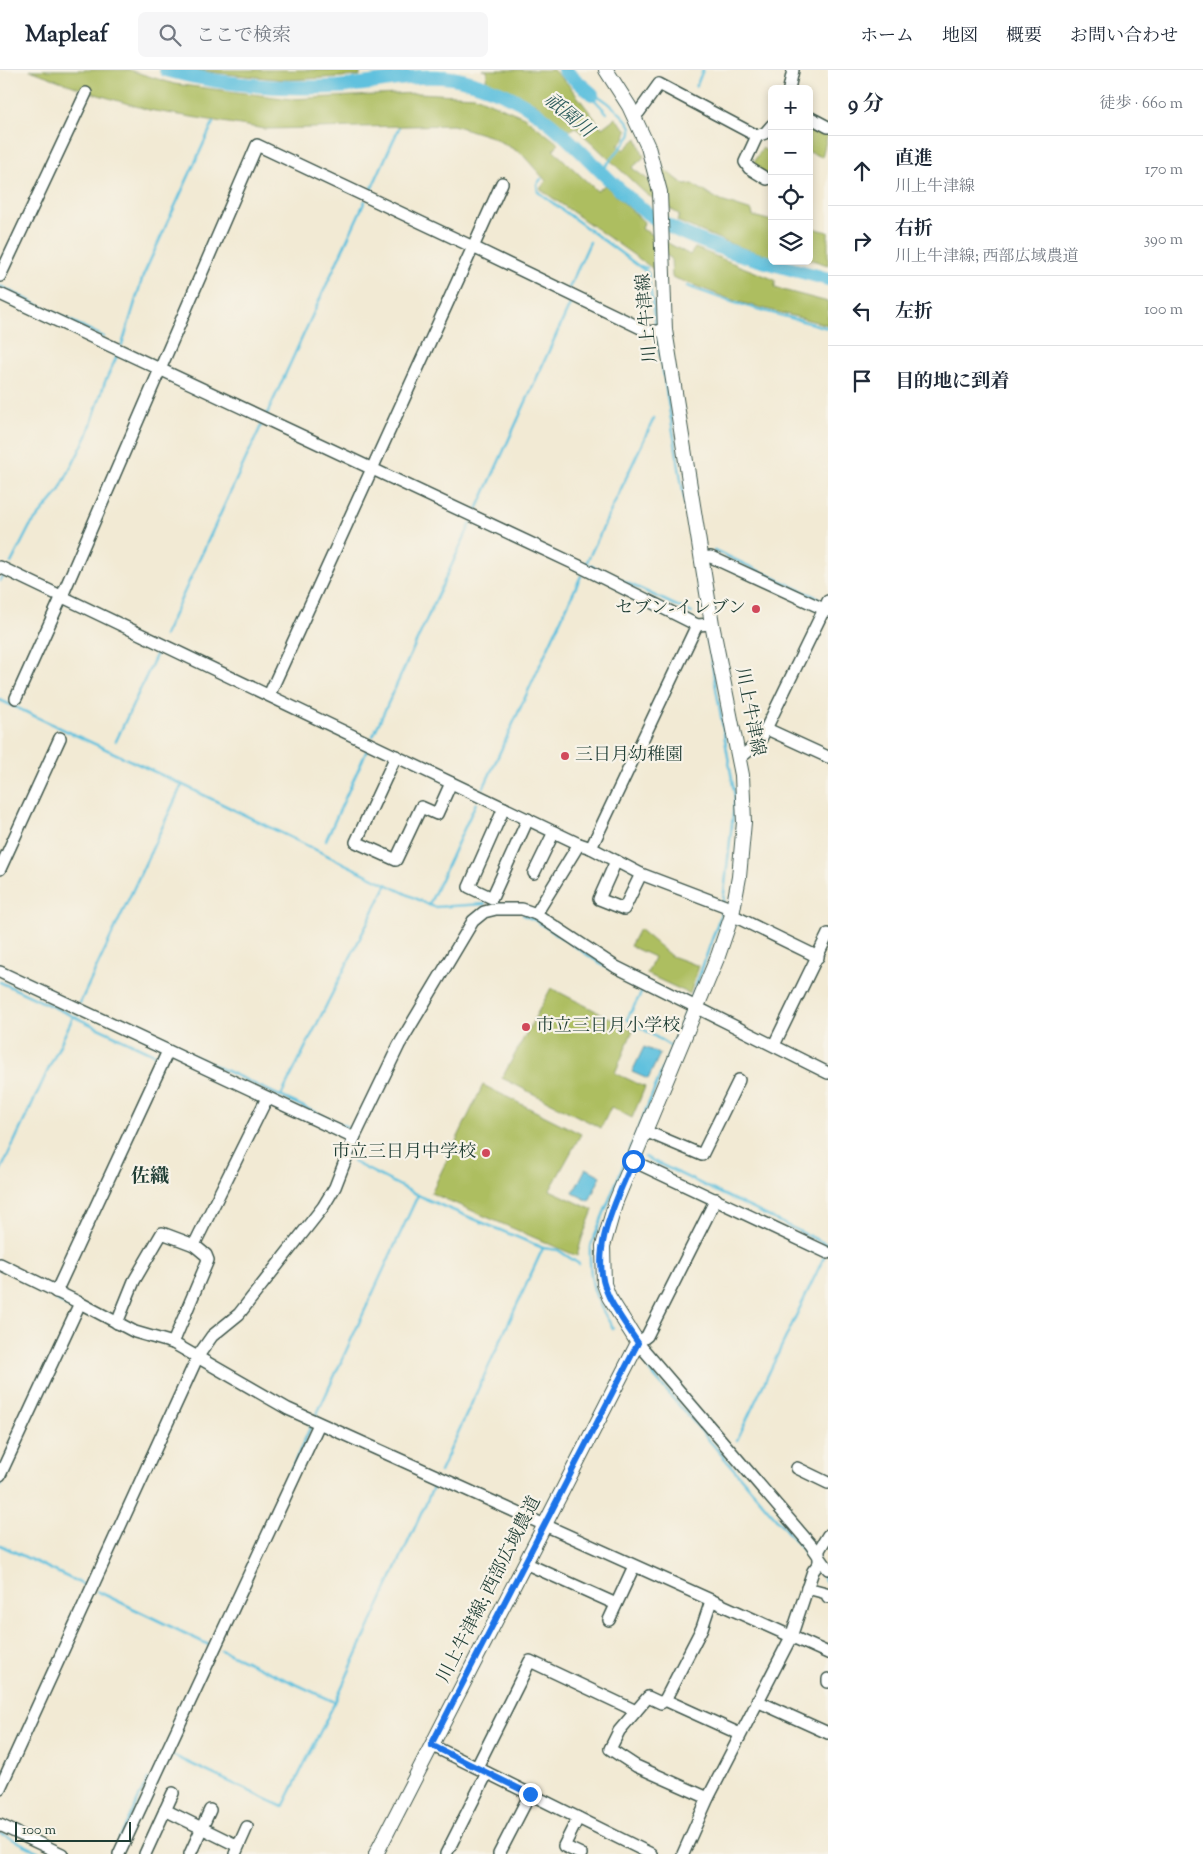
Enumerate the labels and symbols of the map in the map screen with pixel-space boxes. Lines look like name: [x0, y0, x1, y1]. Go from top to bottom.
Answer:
water label: 祇園川: [537, 87, 600, 146]
street label: 川上牛津線: [631, 272, 665, 364]
place label: セブン-イレブン: [615, 596, 746, 622]
marker: セブン-イレブン: [750, 603, 762, 615]
street label: 川上牛津線: [728, 665, 770, 759]
place label: 三日月幼稚園: [575, 743, 683, 769]
marker: 三日月幼稚園: [559, 750, 571, 762]
place label: 市立三日月小学校: [536, 1014, 680, 1040]
marker: 市立三日月小学校: [520, 1021, 532, 1033]
place label: 市立三日月中学校: [332, 1140, 476, 1166]
marker: 市立三日月中学校: [480, 1147, 492, 1159]
route start: [622, 1150, 645, 1173]
district label: 佐織: [131, 1164, 169, 1191]
street label: 川上牛津線; 西部広域農道: [432, 1492, 548, 1688]
route end: [519, 1783, 542, 1806]
scale bar: [15, 1819, 131, 1842]

